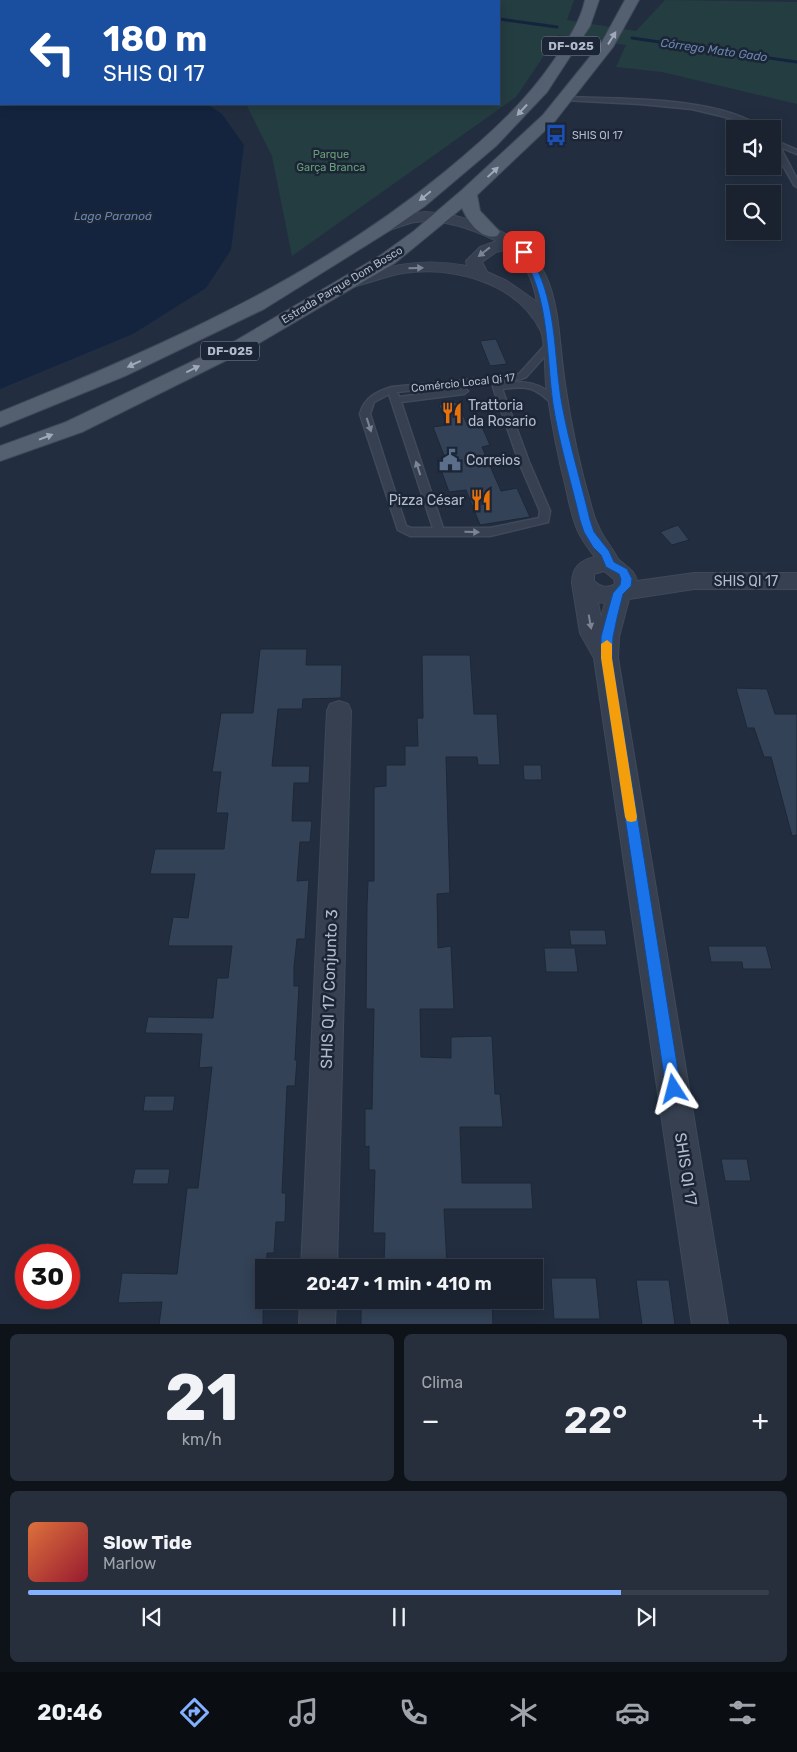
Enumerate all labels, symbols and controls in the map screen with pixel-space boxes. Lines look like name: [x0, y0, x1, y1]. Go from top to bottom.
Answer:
text: 180 m: [103, 18, 207, 60]
icon: left: [20, 20, 85, 85]
one-way arrow: [607, 31, 616, 44]
road number: DF-025: [542, 36, 600, 56]
water label: Córrego Mato Gado: [660, 36, 769, 64]
text: SHIS QI 17: [103, 60, 204, 87]
one-way arrow: [516, 103, 528, 115]
map controls: [726, 120, 781, 240]
button: sound: [726, 120, 781, 175]
bus stop icon: SHIS QI 17: [543, 122, 569, 148]
place label: SHIS QI 17: [572, 129, 623, 142]
park label: Parque Garça Branca: [297, 148, 365, 174]
one-way arrow: [486, 166, 498, 178]
button: search: [726, 185, 781, 240]
one-way arrow: [419, 191, 432, 202]
water label: Lago Paranoá: [74, 209, 152, 223]
pin: [503, 231, 545, 273]
icon: arrive: [510, 238, 538, 266]
street label: Estrada Parque Dom Bosco: [279, 244, 405, 326]
one-way arrow: [478, 247, 491, 258]
one-way arrow: [408, 263, 424, 271]
road number: DF-025: [201, 342, 259, 361]
one-way arrow: [127, 360, 141, 368]
one-way arrow: [186, 365, 200, 373]
street label: Comércio Local Qi 17: [410, 371, 516, 395]
place label: Trattoria da Rosario: [468, 397, 536, 430]
restaurant icon: Trattoria da Rosario: [439, 400, 465, 426]
one-way arrow: [365, 417, 373, 432]
one-way arrow: [38, 433, 53, 440]
public building icon: Correios: [437, 447, 463, 473]
place label: Correios: [466, 452, 520, 469]
one-way arrow: [414, 461, 422, 476]
restaurant icon: Pizza César: [468, 487, 494, 513]
place label: Pizza César: [389, 492, 465, 509]
one-way arrow: [465, 528, 481, 536]
street label: SHIS QI 17: [714, 573, 778, 590]
one-way arrow: [587, 615, 595, 631]
street label: SHIS QI 17 Conjunto 3: [317, 909, 341, 1069]
position arrow: [647, 1062, 699, 1114]
street label: SHIS QI 17: [671, 1131, 701, 1207]
speed limit sign: 30: [15, 1244, 80, 1309]
text: 20:47 · 1 min · 410 m: [306, 1272, 492, 1295]
text: 21: [164, 1359, 239, 1436]
text: Clima: [422, 1373, 463, 1392]
text: 22°: [564, 1397, 627, 1443]
text: −: [422, 1404, 440, 1437]
text: +: [752, 1404, 769, 1437]
text: km/h: [182, 1430, 222, 1449]
text: Slow Tide: [103, 1531, 192, 1554]
text: Marlow: [103, 1554, 156, 1573]
icon: previous: [138, 1603, 166, 1631]
icon: pause: [385, 1603, 413, 1631]
icon: next: [632, 1603, 660, 1631]
icon: directions: [177, 1695, 212, 1730]
icon: music: [286, 1695, 321, 1730]
icon: phone: [396, 1695, 431, 1730]
icon: climate: [506, 1695, 541, 1730]
icon: car: [615, 1695, 650, 1730]
icon: filters: [725, 1695, 760, 1730]
text: 20:46: [37, 1699, 102, 1726]

